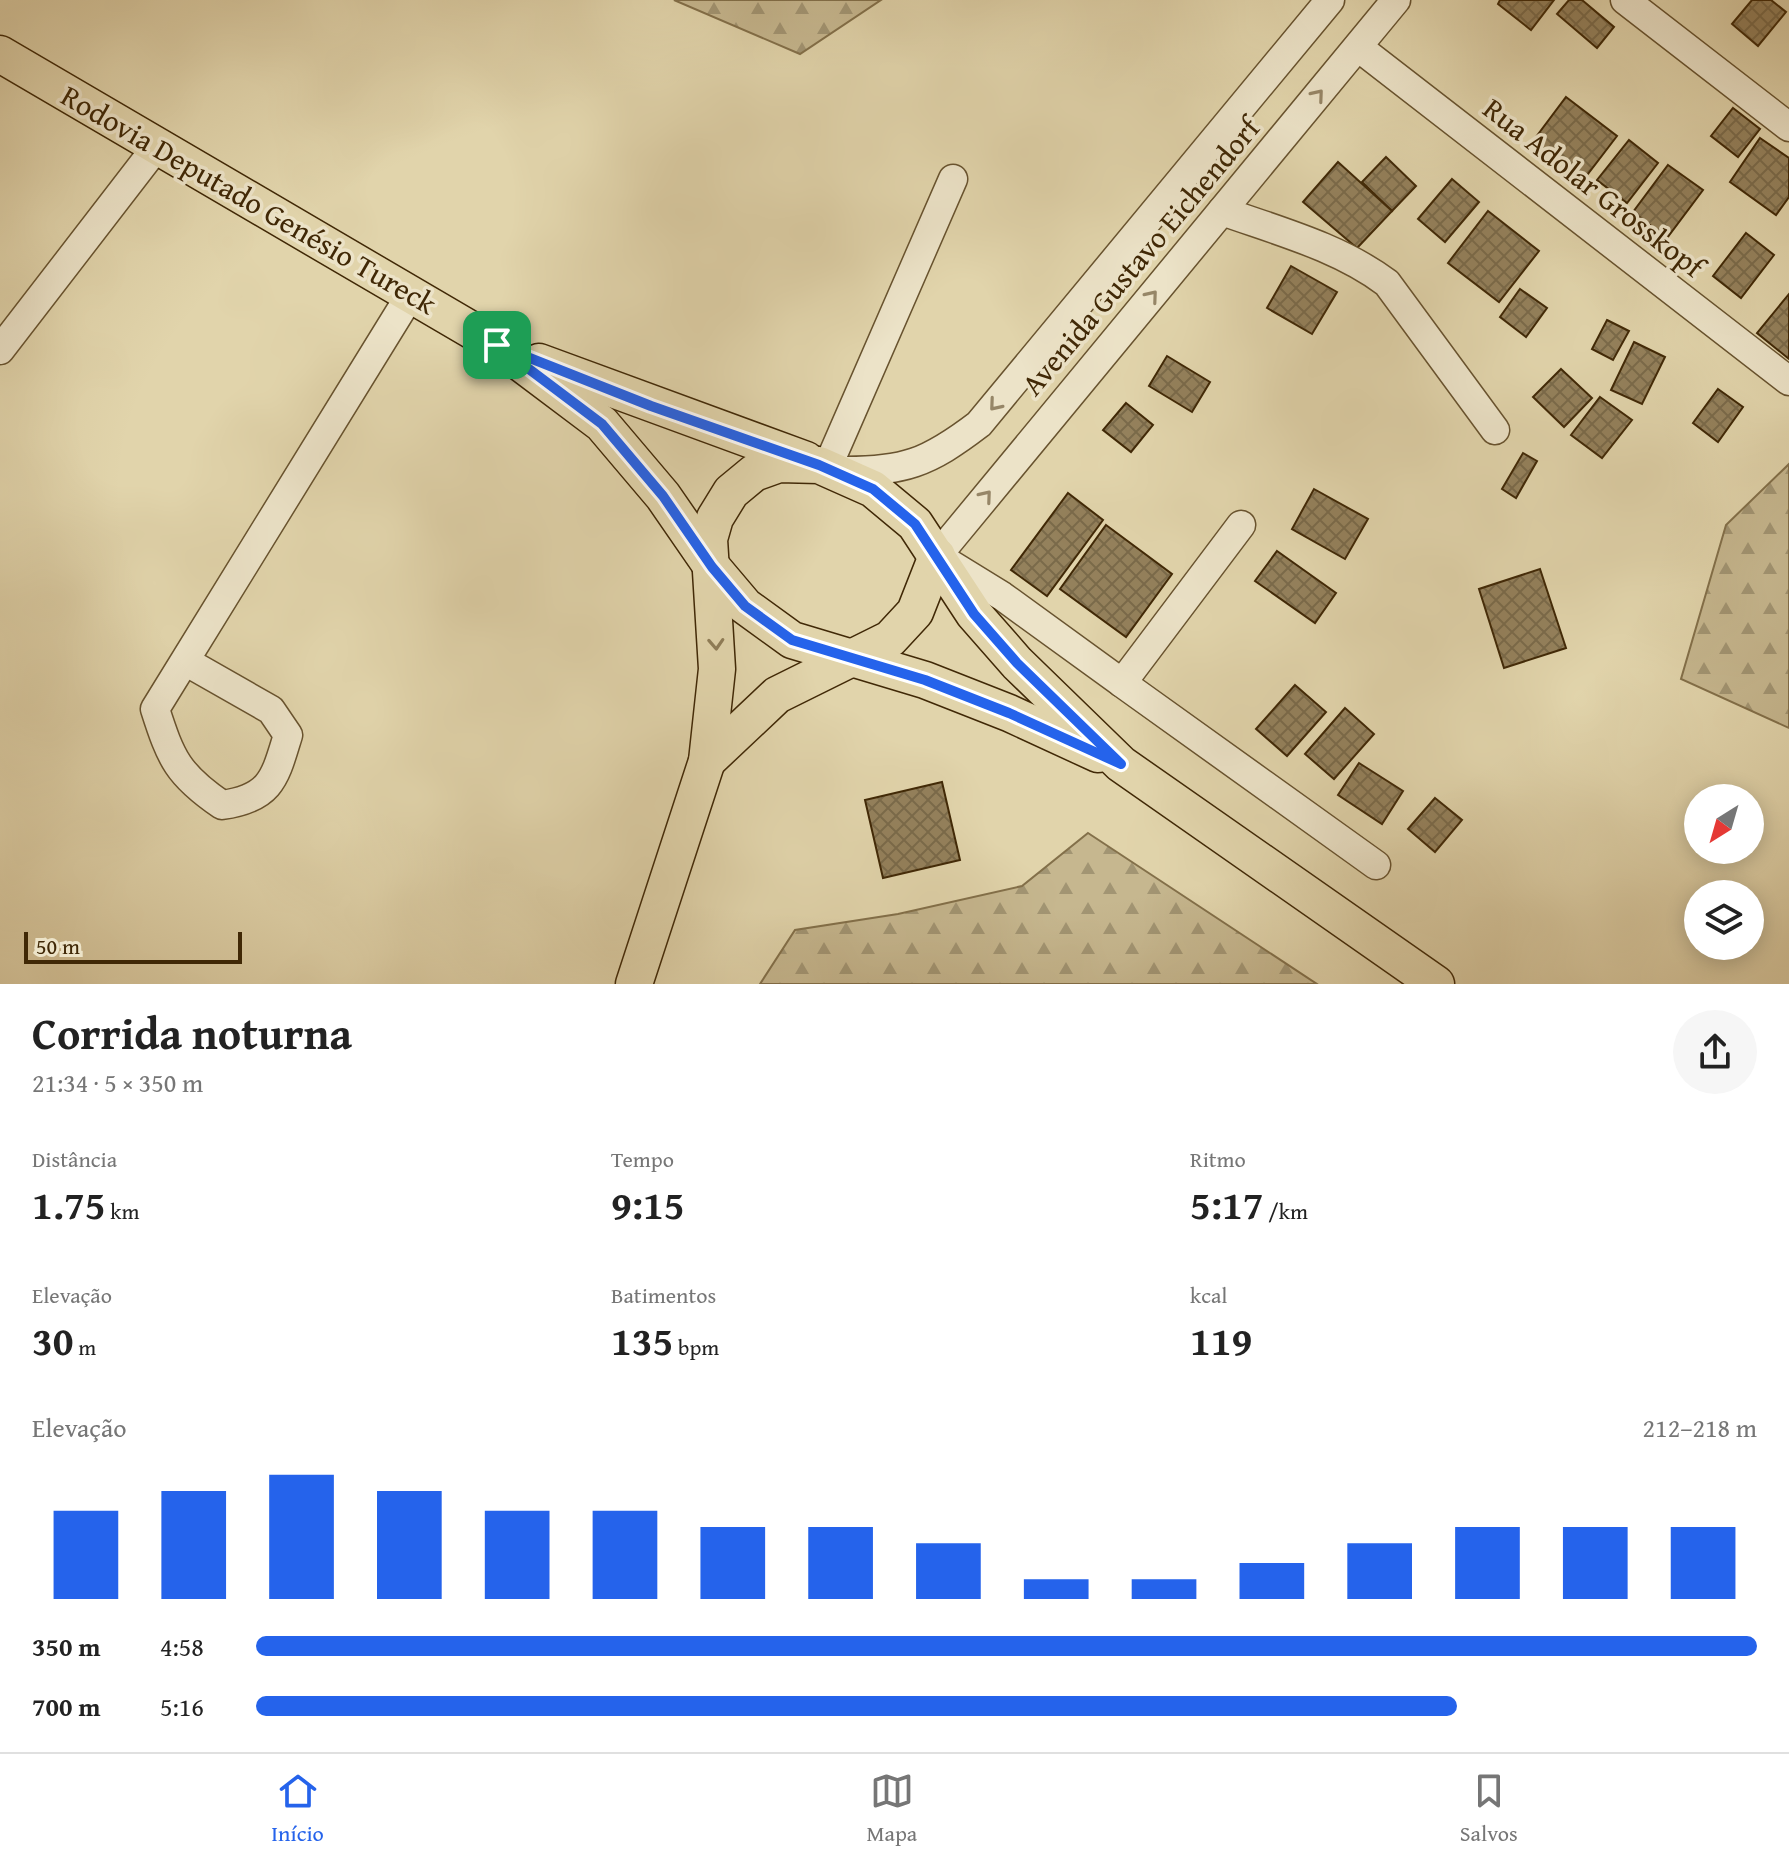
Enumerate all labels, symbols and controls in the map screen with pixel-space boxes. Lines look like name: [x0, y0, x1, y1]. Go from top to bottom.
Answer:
street label: Rodovia Deputado Genésio Tureck: [53, 73, 446, 325]
street label: Rua Adolar Grosskopf: [1474, 87, 1717, 289]
one-way arrow: [1308, 89, 1322, 104]
street label: Avenida Gustavo Eichendorf: [1010, 105, 1272, 405]
one-way arrow: [1142, 290, 1157, 305]
pin: [463, 311, 531, 379]
icon: arrive: [475, 323, 519, 367]
one-way arrow: [990, 396, 1005, 411]
one-way arrow: [976, 491, 991, 505]
one-way arrow: [707, 638, 724, 651]
north arrow: [1684, 784, 1764, 864]
map controls: [1684, 784, 1764, 960]
button: layers: [1684, 880, 1764, 960]
scale bar: [24, 928, 242, 964]
text: 50 m: [36, 930, 80, 962]
text: Corrida noturna: [32, 1001, 352, 1065]
button: share: [1673, 1010, 1757, 1094]
text: 21:34 · 5 × 350 m: [32, 1063, 203, 1102]
text: Distância: [32, 1143, 117, 1175]
text: Tempo: [611, 1143, 674, 1175]
text: Ritmo: [1190, 1143, 1246, 1175]
text: 1.75: [32, 1175, 105, 1234]
text: 9:15: [611, 1175, 684, 1234]
text: 5:17: [1190, 1175, 1263, 1234]
text: km: [105, 1195, 139, 1227]
text: /km: [1263, 1195, 1308, 1227]
text: Elevação: [32, 1279, 112, 1311]
text: Batimentos: [611, 1279, 716, 1311]
text: kcal: [1190, 1279, 1228, 1311]
text: 30: [32, 1311, 73, 1370]
text: 135: [611, 1311, 673, 1370]
text: 119: [1190, 1311, 1252, 1370]
text: m: [73, 1331, 96, 1363]
text: bpm: [673, 1331, 719, 1363]
text: Elevação: [32, 1408, 126, 1447]
text: 212–218 m: [1643, 1408, 1757, 1447]
text: 350 m: [32, 1627, 100, 1666]
text: 4:58: [160, 1627, 204, 1666]
text: 700 m: [32, 1687, 100, 1726]
text: 5:16: [160, 1687, 204, 1726]
tab: Início: [271, 1769, 324, 1849]
tab: Mapa: [866, 1769, 917, 1849]
tab: Salvos: [1460, 1769, 1518, 1849]

